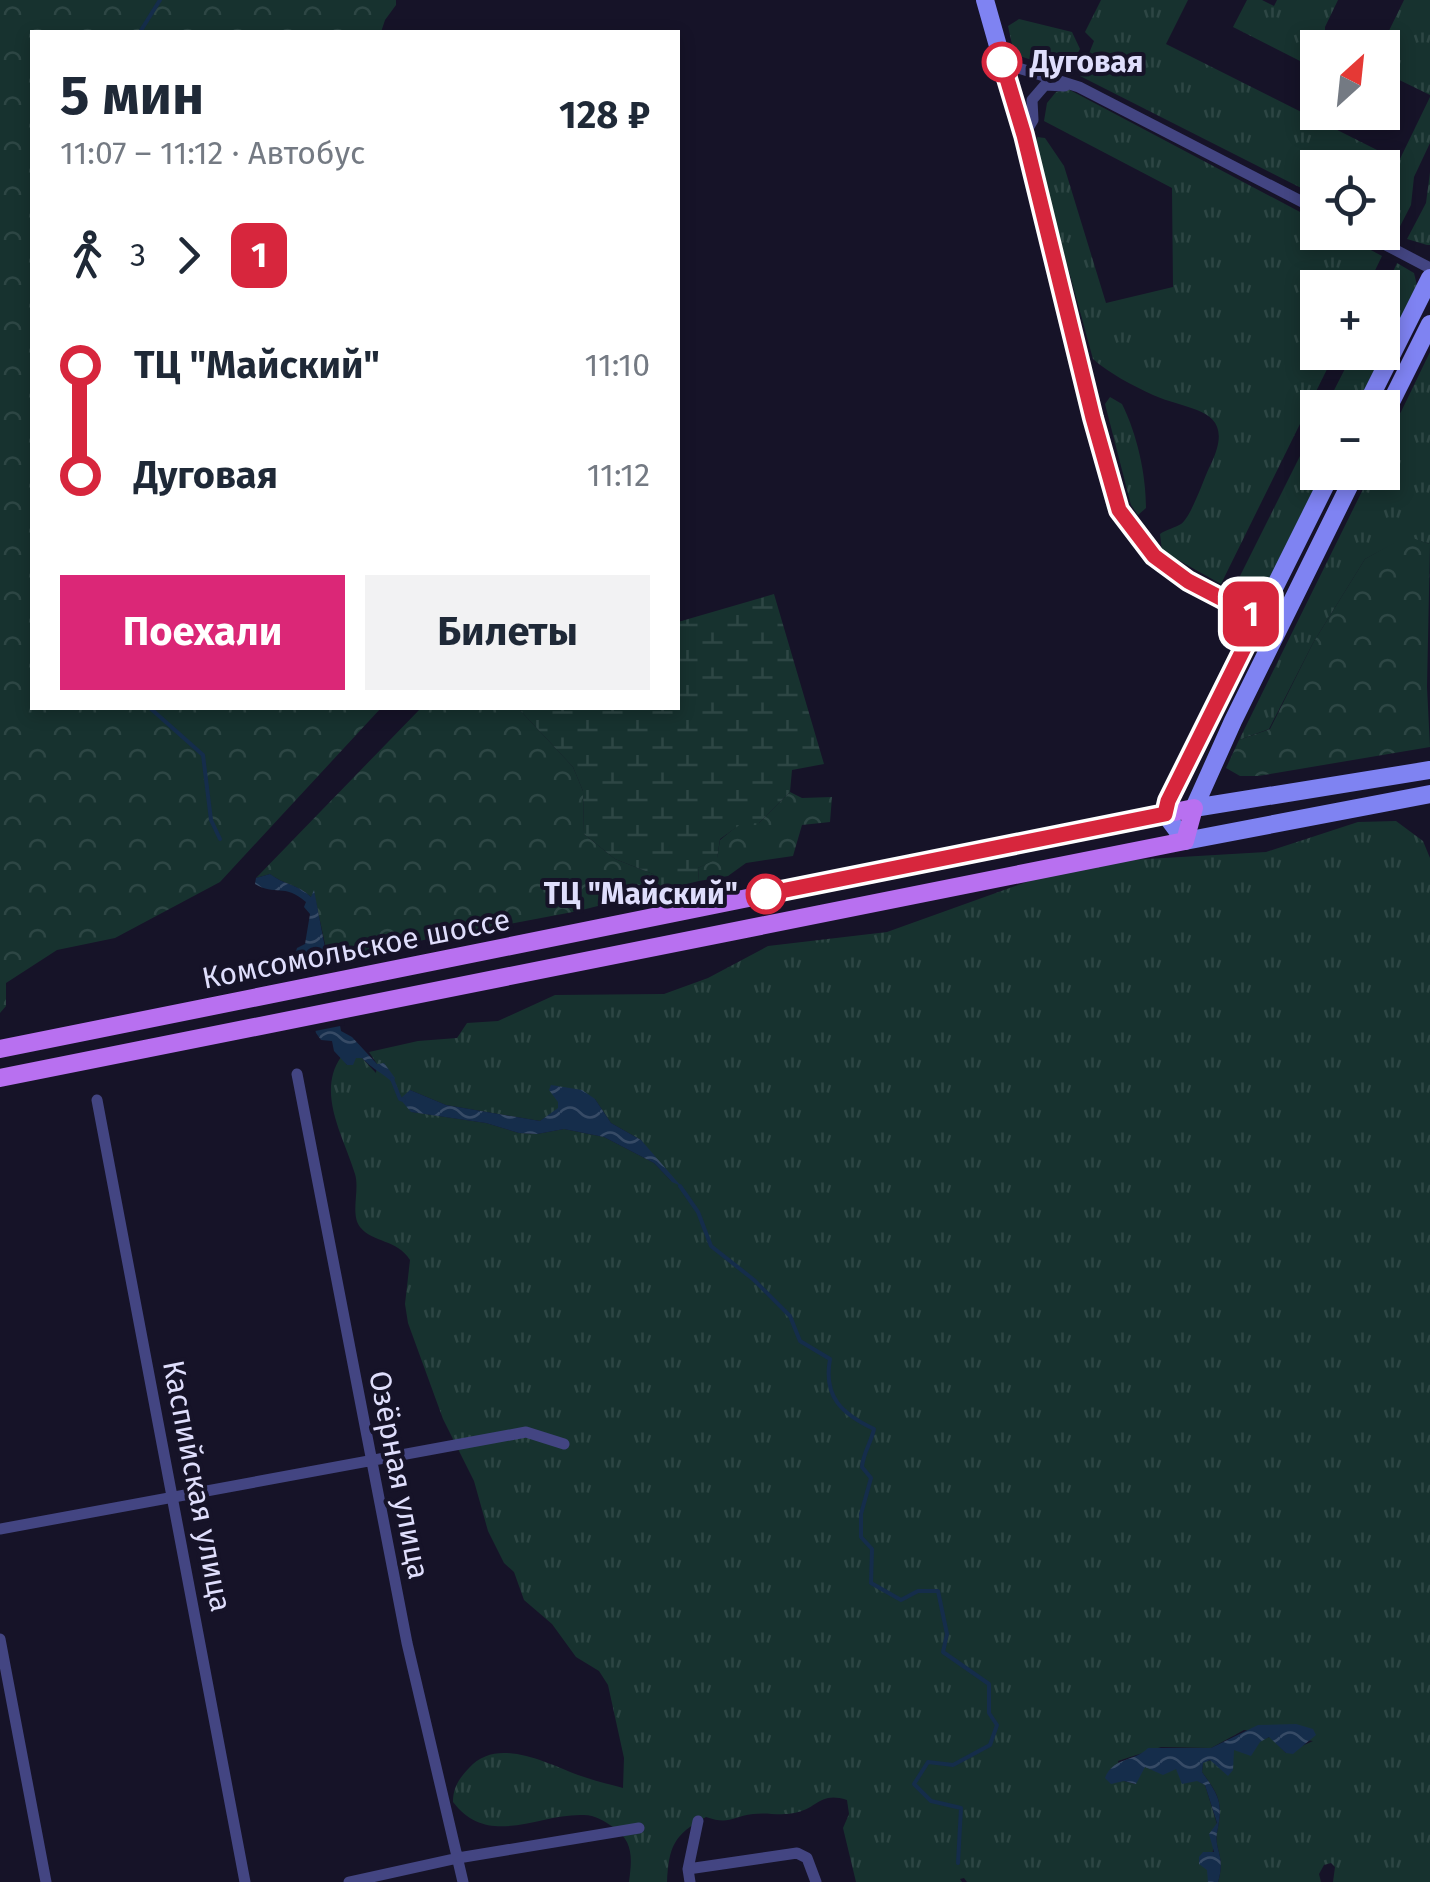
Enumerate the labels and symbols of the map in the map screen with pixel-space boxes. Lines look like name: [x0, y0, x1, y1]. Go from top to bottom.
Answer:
north arrow: [1300, 30, 1400, 130]
marker: Дуговая: [983, 43, 1021, 81]
place label: Дуговая: [1029, 44, 1144, 80]
line badge: 1: [1218, 582, 1284, 646]
marker: ТЦ "Майский": [747, 875, 785, 913]
place label: ТЦ "Майский": [544, 876, 738, 912]
street label: Комсомольское шоссе: [199, 901, 513, 997]
street label: Каспийская улица: [155, 1357, 239, 1615]
street label: Озёрная улица: [361, 1368, 437, 1582]

